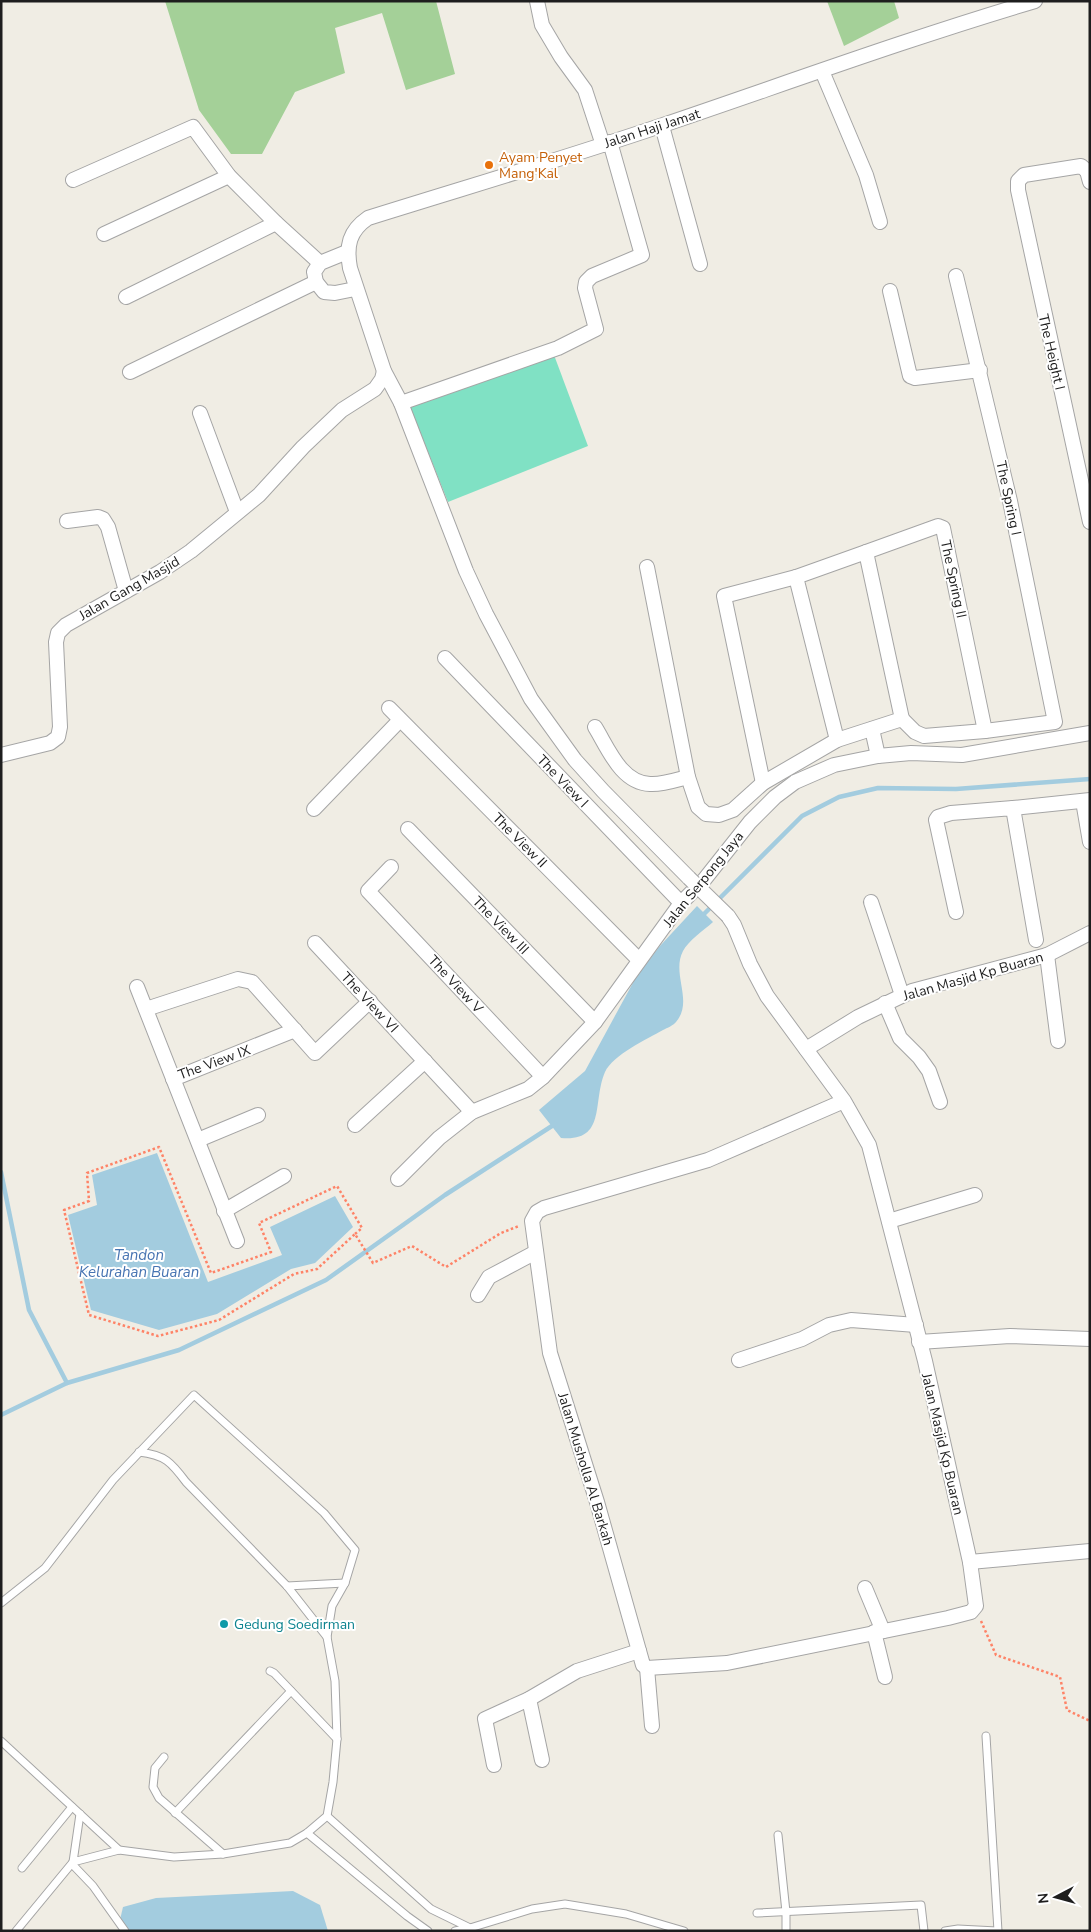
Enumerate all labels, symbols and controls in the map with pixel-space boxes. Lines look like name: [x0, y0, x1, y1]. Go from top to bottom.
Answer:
street label: Jalan Haji Jamat: [601, 104, 703, 153]
place label: Ayam Penyet Mang'Kal: [499, 148, 582, 183]
marker: Ayam Penyet Mang'Kal: [483, 159, 495, 171]
street label: The Height I: [1034, 312, 1069, 392]
street label: The Spring I: [991, 459, 1026, 537]
street label: The Spring II: [936, 538, 971, 620]
street label: Jalan Gang Masjid: [75, 552, 183, 625]
street label: The View I: [533, 751, 593, 812]
street label: The View II: [488, 809, 551, 872]
street label: Jalan Serpong Jaya: [658, 827, 748, 932]
street label: The View III: [468, 892, 533, 958]
street label: Jalan Masjid Kp Buaran: [900, 947, 1045, 1006]
street label: The View V: [424, 951, 488, 1018]
street label: The View VI: [337, 968, 403, 1037]
street label: The View IX: [175, 1041, 253, 1084]
water label: Tandon Kelurahan Buaran: [79, 1245, 199, 1282]
street label: Jalan Masjid Kp Buaran: [917, 1370, 968, 1517]
street label: Jalan Musholla Al Barkah: [553, 1389, 618, 1548]
place label: Gedung Soedirman: [234, 1615, 355, 1634]
marker: Gedung Soedirman: [218, 1618, 230, 1630]
north arrow: [1031, 1872, 1081, 1922]
text: N: [1034, 1892, 1054, 1905]

